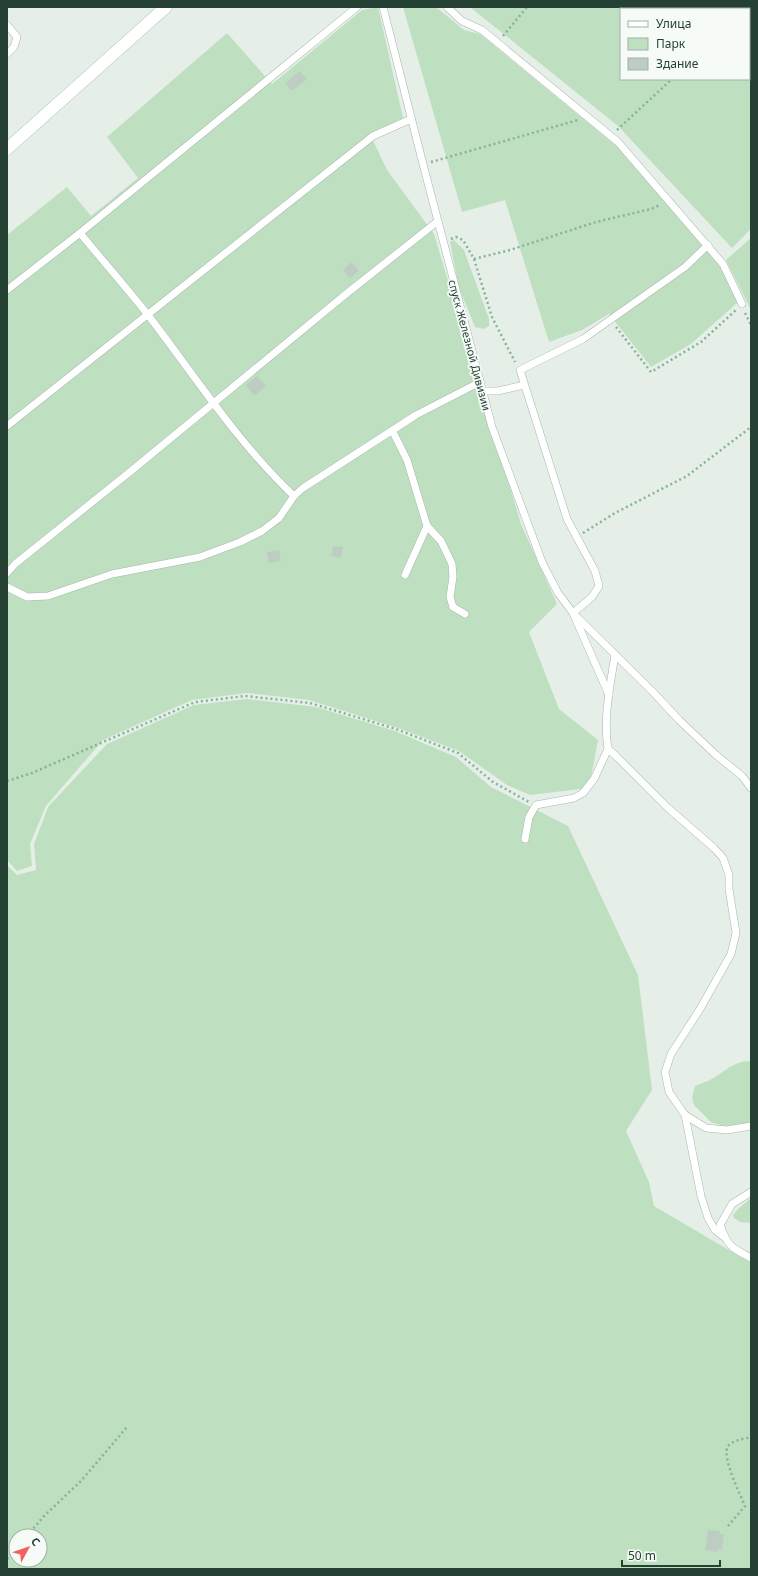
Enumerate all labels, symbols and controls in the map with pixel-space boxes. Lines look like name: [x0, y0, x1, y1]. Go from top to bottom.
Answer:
legend: [620, 8, 750, 80]
text: Улица: [656, 15, 691, 32]
text: Парк: [656, 35, 686, 52]
text: Здание: [656, 55, 699, 72]
street label: спуск Железной Дивизии: [445, 278, 495, 412]
north arrow: [8, 1528, 48, 1568]
text: С: [28, 1534, 44, 1549]
scale bar: [622, 1542, 720, 1568]
text: 50 m: [628, 1547, 656, 1564]

